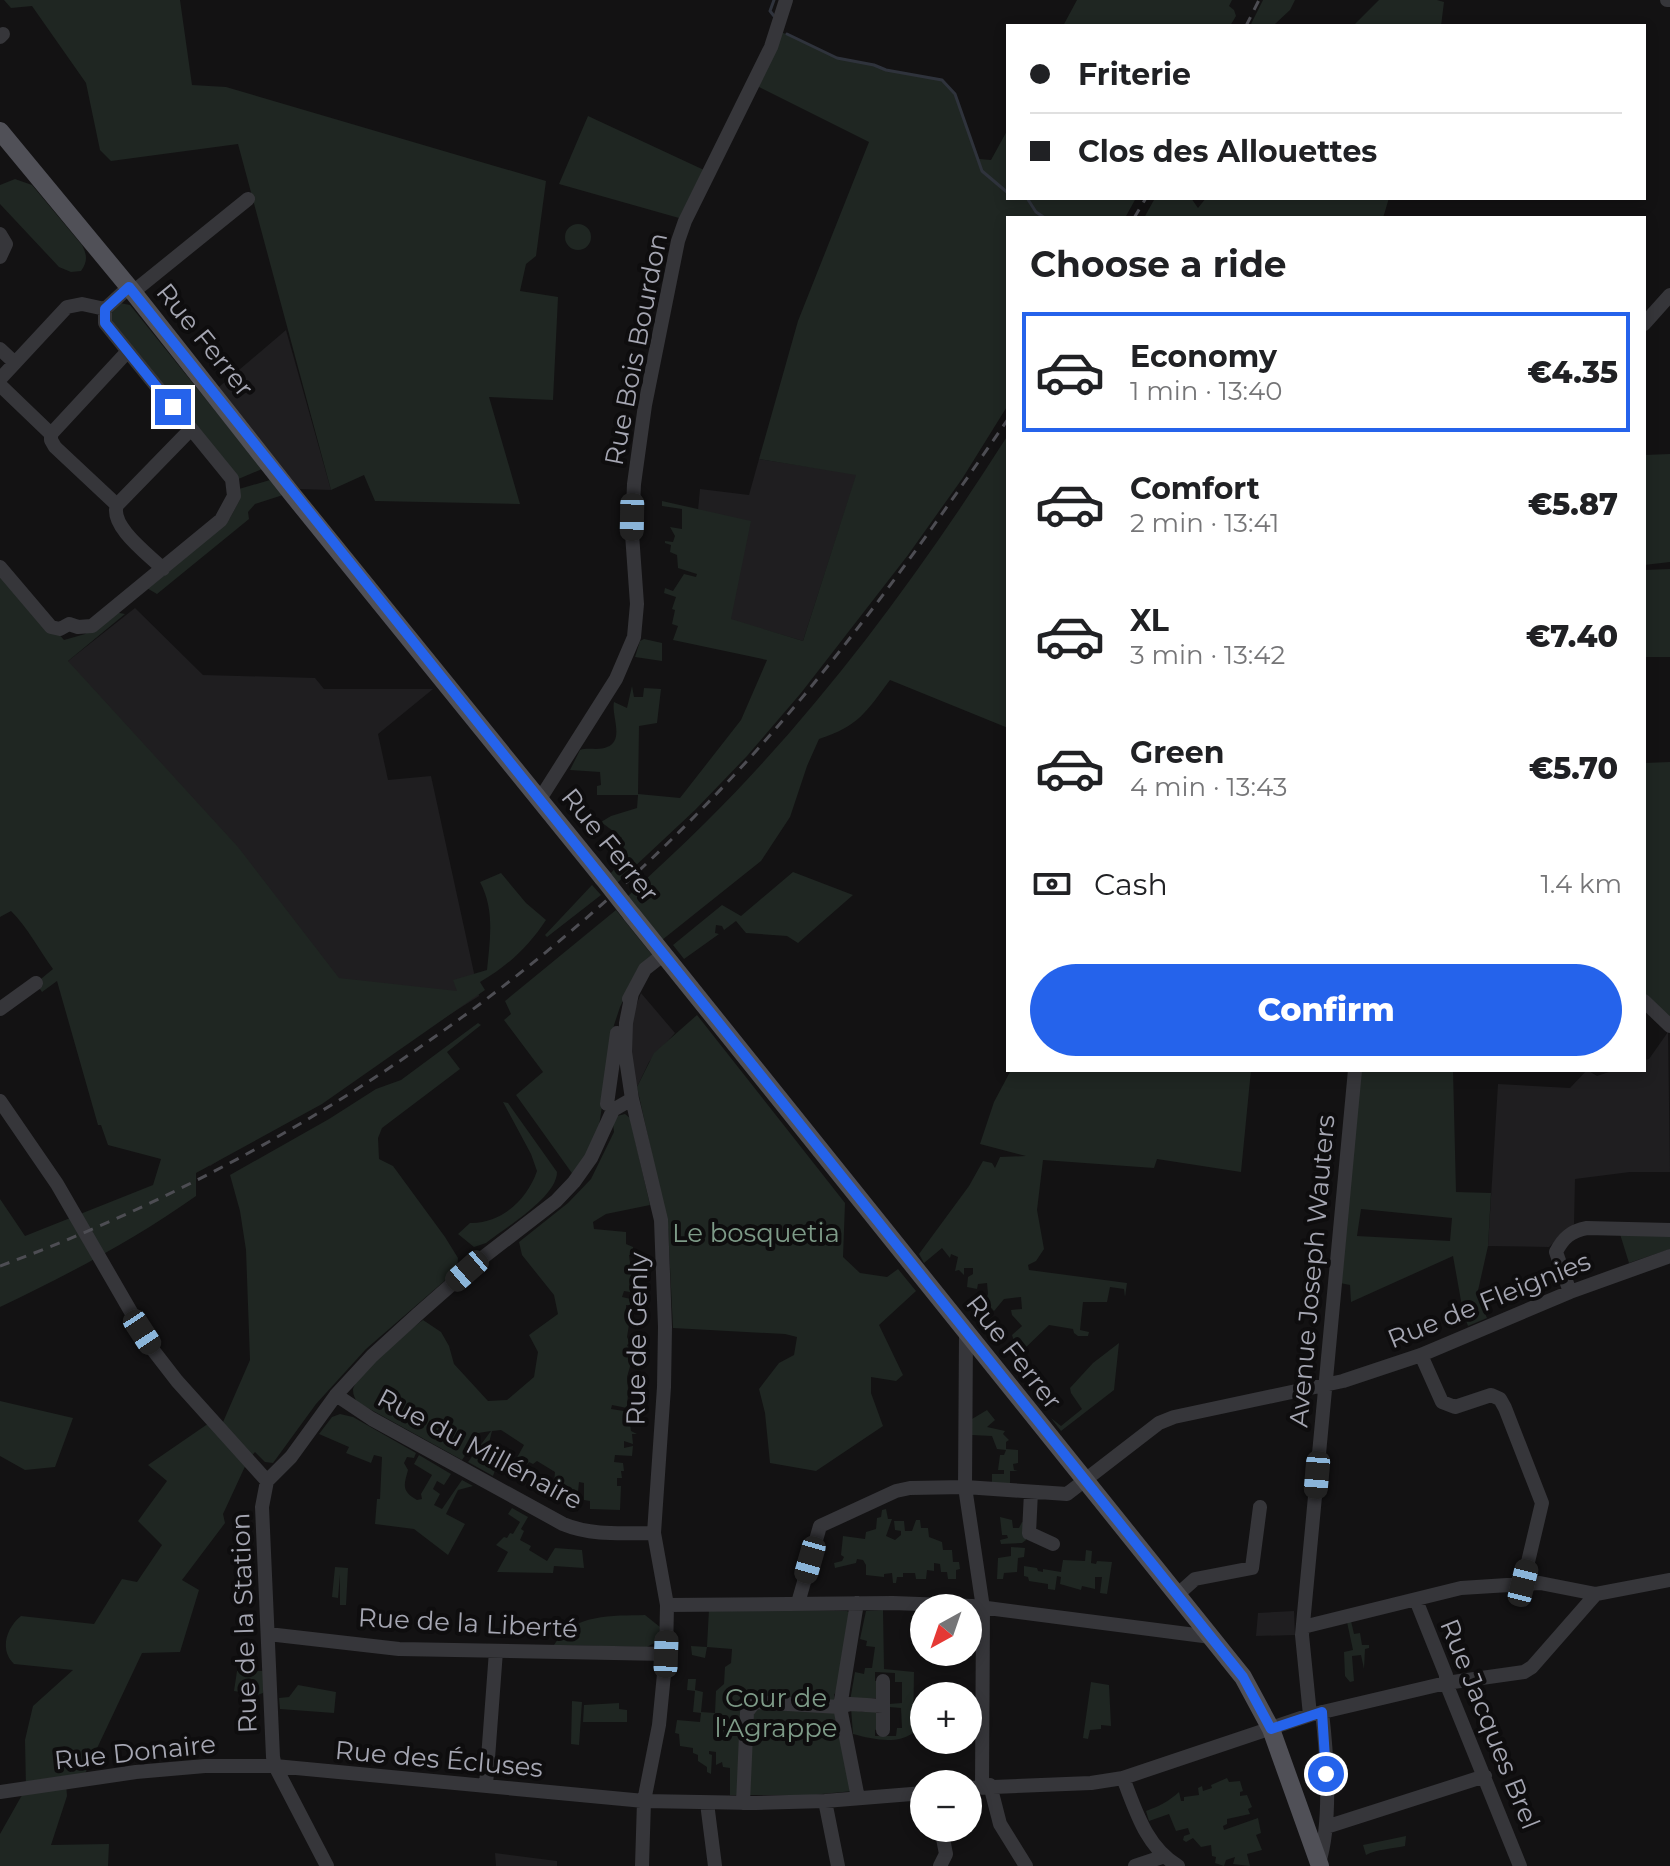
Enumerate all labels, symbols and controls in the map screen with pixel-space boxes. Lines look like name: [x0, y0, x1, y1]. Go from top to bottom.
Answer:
text: Friterie: [1078, 56, 1191, 93]
text: Clos des Allouettes: [1078, 133, 1377, 170]
street label: Rue Bois Bourdon: [598, 230, 674, 468]
text: Choose a ride: [1030, 242, 1287, 286]
street label: Rue Ferrer: [149, 277, 261, 403]
icon: car: [1034, 336, 1106, 408]
text: Economy: [1130, 338, 1277, 375]
text: €4.35: [1527, 354, 1618, 391]
text: 1 min · 13:40: [1130, 375, 1283, 407]
route end: [155, 389, 191, 425]
icon: car: [1034, 468, 1106, 540]
text: Comfort: [1130, 470, 1260, 507]
text: €5.87: [1528, 486, 1618, 523]
car: [620, 493, 644, 541]
text: 2 min · 13:41: [1130, 507, 1279, 539]
icon: car: [1034, 600, 1106, 672]
text: XL: [1130, 602, 1169, 639]
text: €7.40: [1526, 618, 1618, 655]
text: 3 min · 13:42: [1130, 639, 1285, 671]
icon: car: [1034, 732, 1106, 804]
text: Green: [1130, 734, 1224, 771]
text: €5.70: [1529, 750, 1618, 787]
text: 4 min · 13:43: [1130, 771, 1287, 803]
street label: Rue Ferrer: [554, 782, 666, 908]
icon: cash: [1030, 862, 1074, 906]
text: Cash: [1094, 866, 1168, 903]
text: 1.4 km: [1540, 868, 1622, 900]
button: Confirm: [1030, 964, 1622, 1056]
street label: Avenue Joseph Wauters: [1282, 1113, 1342, 1429]
park label: Le bosquetia: [672, 1217, 840, 1249]
street label: Rue de Fleignies: [1383, 1245, 1595, 1355]
car: [441, 1246, 493, 1296]
street label: Rue de Genly: [619, 1251, 655, 1426]
street label: Rue Ferrer: [959, 1288, 1069, 1416]
car: [119, 1305, 165, 1359]
street label: Rue du Millénaire: [372, 1381, 588, 1517]
car: [1303, 1450, 1331, 1500]
street label: Rue de la Station: [224, 1512, 264, 1734]
car: [792, 1534, 828, 1586]
car: [1506, 1557, 1540, 1609]
north arrow: [910, 1594, 982, 1666]
map controls: [910, 1594, 982, 1842]
street label: Rue de la Liberté: [357, 1601, 579, 1645]
street label: Rue Jacques Brel: [1433, 1614, 1547, 1834]
car: [653, 1630, 679, 1678]
park label: Cour de l'Agrappe: [714, 1682, 838, 1744]
button: +: [910, 1682, 982, 1754]
street label: Rue Donaire: [53, 1728, 217, 1776]
street label: Rue des Écluses: [334, 1734, 544, 1784]
route start: [1308, 1756, 1344, 1792]
button: −: [910, 1770, 982, 1842]

